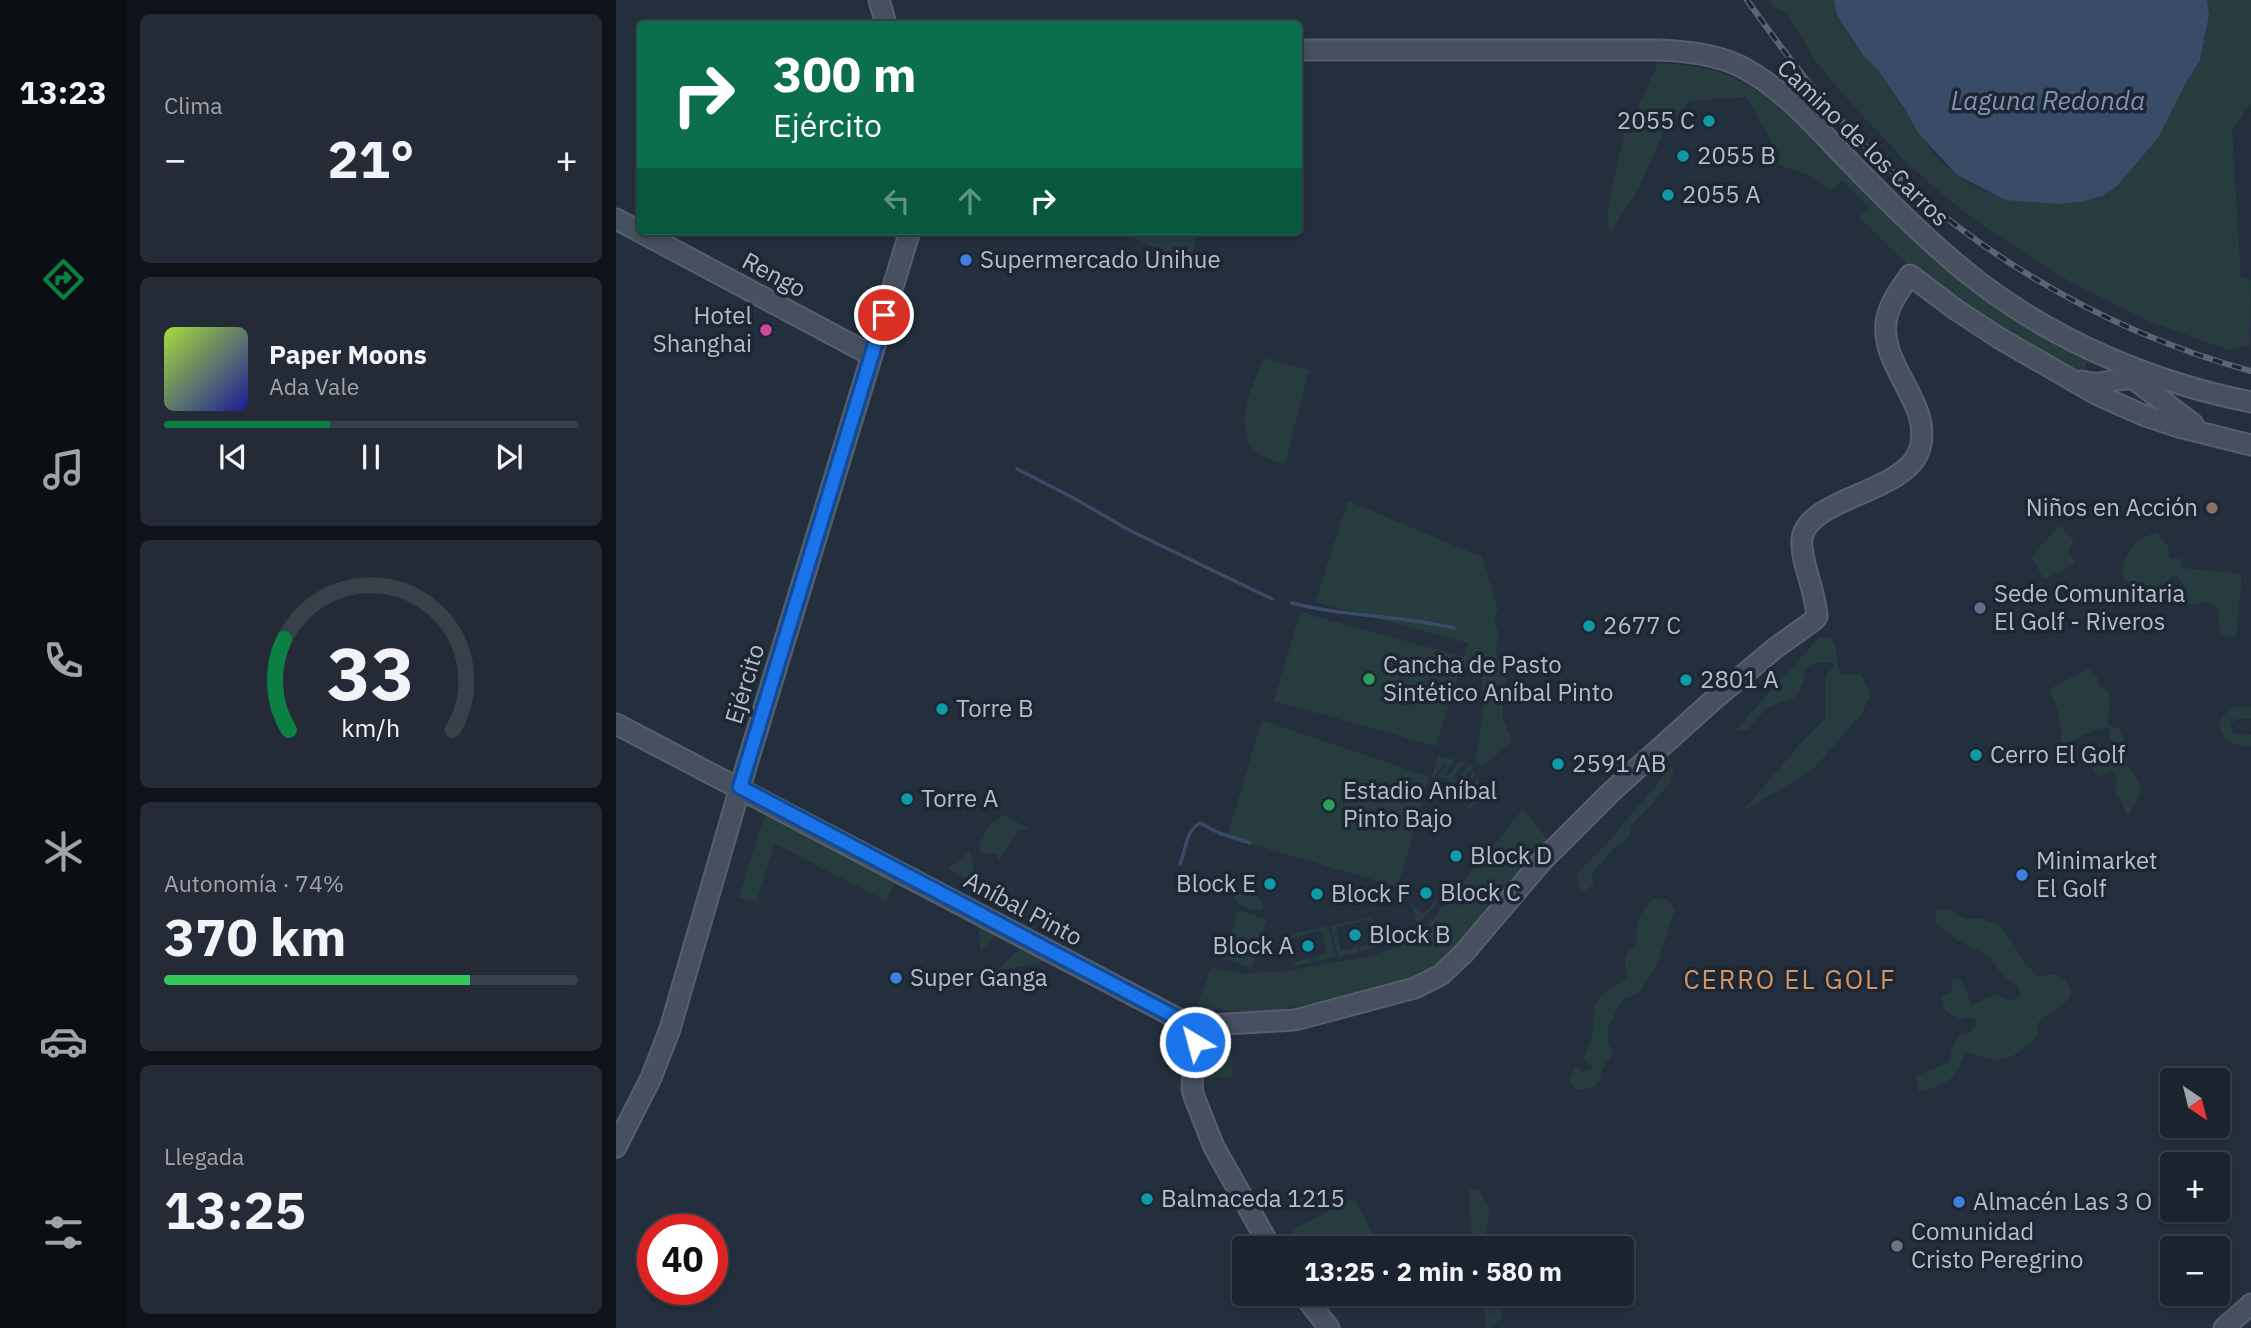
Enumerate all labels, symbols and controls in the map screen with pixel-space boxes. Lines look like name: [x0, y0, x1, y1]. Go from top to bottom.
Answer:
text: 300 m: [773, 42, 917, 105]
icon: right: [658, 49, 749, 140]
street label: Camino de los Carros: [1771, 52, 1957, 233]
text: 13:23: [19, 71, 107, 113]
water label: Laguna Redonda: [1951, 83, 2145, 117]
text: Clima: [164, 90, 223, 120]
text: Ejército: [773, 104, 882, 146]
place label: 2055 C: [1617, 104, 1695, 136]
marker: 2055 C: [1701, 113, 1717, 129]
text: 21°: [328, 125, 414, 192]
text: −: [164, 134, 187, 183]
text: +: [555, 134, 578, 183]
place label: 2055 B: [1697, 139, 1776, 171]
marker: 2055 B: [1675, 148, 1691, 164]
place label: 2055 A: [1682, 178, 1761, 210]
icon: left: [878, 182, 916, 220]
icon: ahead: [951, 182, 989, 220]
icon: right: [1024, 182, 1062, 220]
marker: 2055 A: [1660, 187, 1676, 203]
place label: Supermercado Unihue: [980, 243, 1221, 275]
street label: Rengo: [737, 244, 812, 304]
marker: Supermercado Unihue: [958, 252, 974, 268]
icon: directions: [39, 255, 88, 304]
pin: [854, 285, 914, 345]
icon: arrive: [865, 296, 903, 334]
place label: Hotel Shanghai: [653, 299, 752, 359]
marker: Hotel Shanghai: [758, 322, 774, 338]
text: Paper Moons: [269, 337, 427, 371]
text: Ada Vale: [269, 371, 359, 401]
icon: previous: [214, 438, 252, 476]
icon: pause: [352, 438, 390, 476]
icon: next: [490, 438, 528, 476]
icon: music: [39, 445, 88, 494]
place label: Niños en Acción: [2026, 491, 2198, 523]
marker: Niños en Acción: [2204, 500, 2220, 516]
place label: Sede Comunitaria El Golf - Riveros: [1994, 577, 2185, 637]
marker: Sede Comunitaria El Golf - Riveros: [1972, 600, 1988, 616]
place label: 2677 C: [1603, 609, 1681, 641]
marker: 2677 C: [1581, 618, 1597, 634]
text: 33: [327, 625, 415, 720]
icon: phone: [39, 636, 88, 685]
street label: Ejército: [717, 640, 771, 727]
place label: Cancha de Pasto Sintético Aníbal Pinto: [1383, 648, 1613, 708]
place label: 2801 A: [1700, 663, 1779, 695]
marker: Cancha de Pasto Sintético Aníbal Pinto: [1361, 671, 1377, 687]
marker: 2801 A: [1678, 672, 1694, 688]
place label: Torre B: [956, 692, 1034, 724]
marker: Torre B: [934, 701, 950, 717]
text: km/h: [342, 711, 400, 744]
place label: Cerro El Golf: [1990, 738, 2126, 770]
place label: 2591 AB: [1572, 747, 1666, 779]
marker: Cerro El Golf: [1968, 747, 1984, 763]
marker: 2591 AB: [1550, 756, 1566, 772]
place label: Estadio Aníbal Pinto Bajo: [1343, 774, 1497, 834]
place label: Torre A: [921, 782, 998, 814]
marker: Torre A: [899, 791, 915, 807]
marker: Estadio Aníbal Pinto Bajo: [1321, 797, 1337, 813]
icon: climate: [39, 827, 88, 876]
place label: Block D: [1470, 839, 1552, 871]
place label: Minimarket El Golf: [2036, 844, 2158, 904]
marker: Block D: [1448, 848, 1464, 864]
street label: Aníbal Pinto: [959, 863, 1088, 953]
place label: Block E: [1176, 867, 1256, 899]
marker: Minimarket El Golf: [2014, 867, 2030, 883]
text: Autonomía · 74%: [164, 868, 344, 898]
marker: Block E: [1262, 876, 1278, 892]
place label: Block C: [1440, 876, 1521, 908]
place label: Block F: [1331, 877, 1410, 909]
marker: Block C: [1418, 885, 1434, 901]
marker: Block F: [1309, 886, 1325, 902]
text: 370 km: [164, 903, 346, 970]
place label: Block B: [1369, 918, 1451, 950]
marker: Block B: [1347, 927, 1363, 943]
place label: Block A: [1213, 929, 1294, 961]
marker: Block A: [1300, 938, 1316, 954]
place label: Super Ganga: [910, 961, 1048, 993]
district label: CERRO EL GOLF: [1683, 962, 1897, 996]
marker: Super Ganga: [888, 970, 904, 986]
position arrow: [1158, 1005, 1232, 1079]
icon: car: [39, 1017, 88, 1066]
north arrow: [2160, 1068, 2230, 1138]
map controls: [2160, 1068, 2230, 1306]
text: Llegada: [164, 1141, 244, 1171]
button: +: [2160, 1152, 2230, 1222]
text: 13:25: [164, 1176, 306, 1243]
place label: Balmaceda 1215: [1161, 1182, 1345, 1214]
place label: Almacén Las 3 O: [1973, 1185, 2152, 1217]
marker: Balmaceda 1215: [1139, 1191, 1155, 1207]
marker: Almacén Las 3 O: [1951, 1194, 1967, 1210]
icon: filters: [39, 1208, 88, 1257]
speed limit sign: 40: [637, 1214, 728, 1305]
place label: Comunidad Cristo Peregrino: [1911, 1215, 2083, 1275]
button: −: [2160, 1236, 2230, 1306]
marker: Comunidad Cristo Peregrino: [1889, 1238, 1905, 1254]
text: 13:25 · 2 min · 580 m: [1304, 1254, 1562, 1288]

